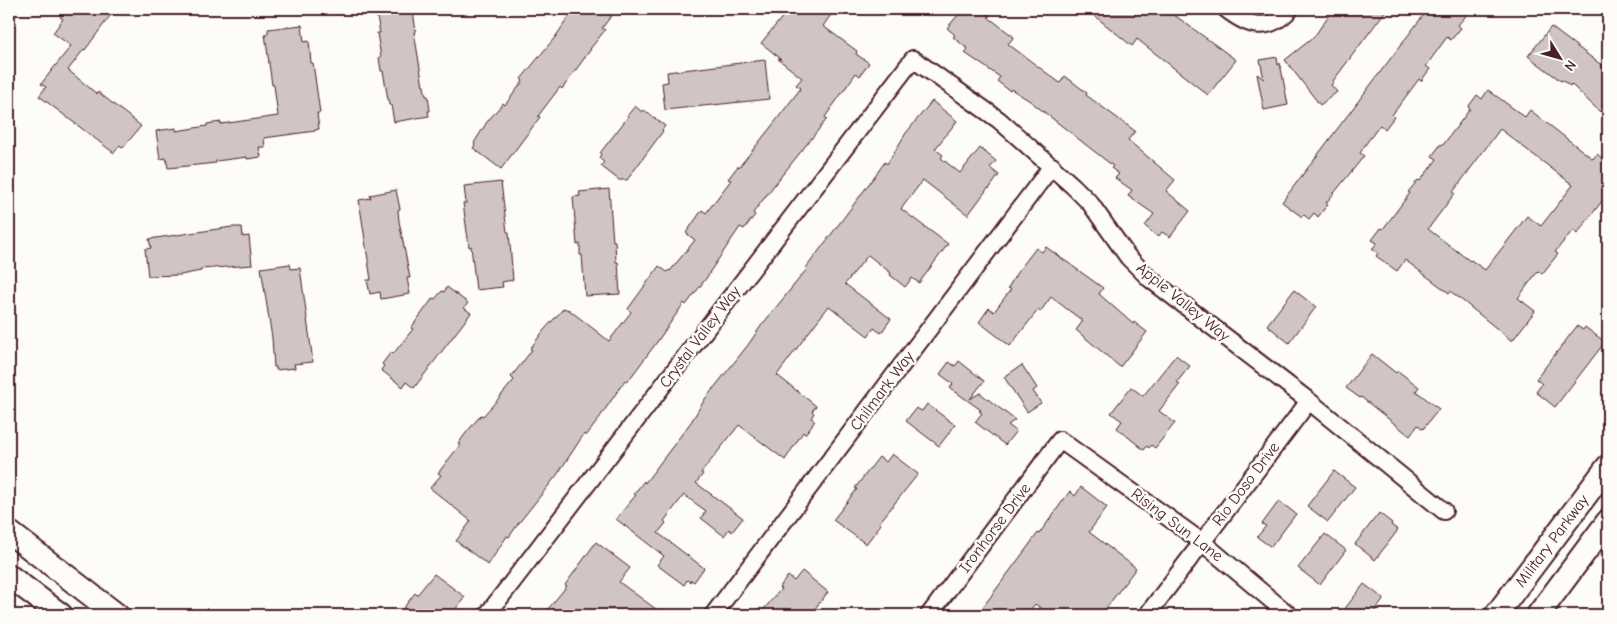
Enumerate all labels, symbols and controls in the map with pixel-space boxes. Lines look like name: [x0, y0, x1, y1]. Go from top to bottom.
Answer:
north arrow: [1534, 32, 1584, 82]
text: N: [1560, 57, 1580, 74]
street label: Apple Valley Way: [1133, 259, 1234, 346]
street label: Crystal Valley Way: [656, 282, 745, 391]
street label: Chilmark Way: [846, 347, 918, 434]
street label: Rio Doso Drive: [1209, 439, 1283, 529]
street label: Ironhorse Drive: [955, 480, 1035, 576]
street label: Rising Sun Lane: [1128, 485, 1226, 565]
street label: Military Parkway: [1511, 491, 1593, 591]

